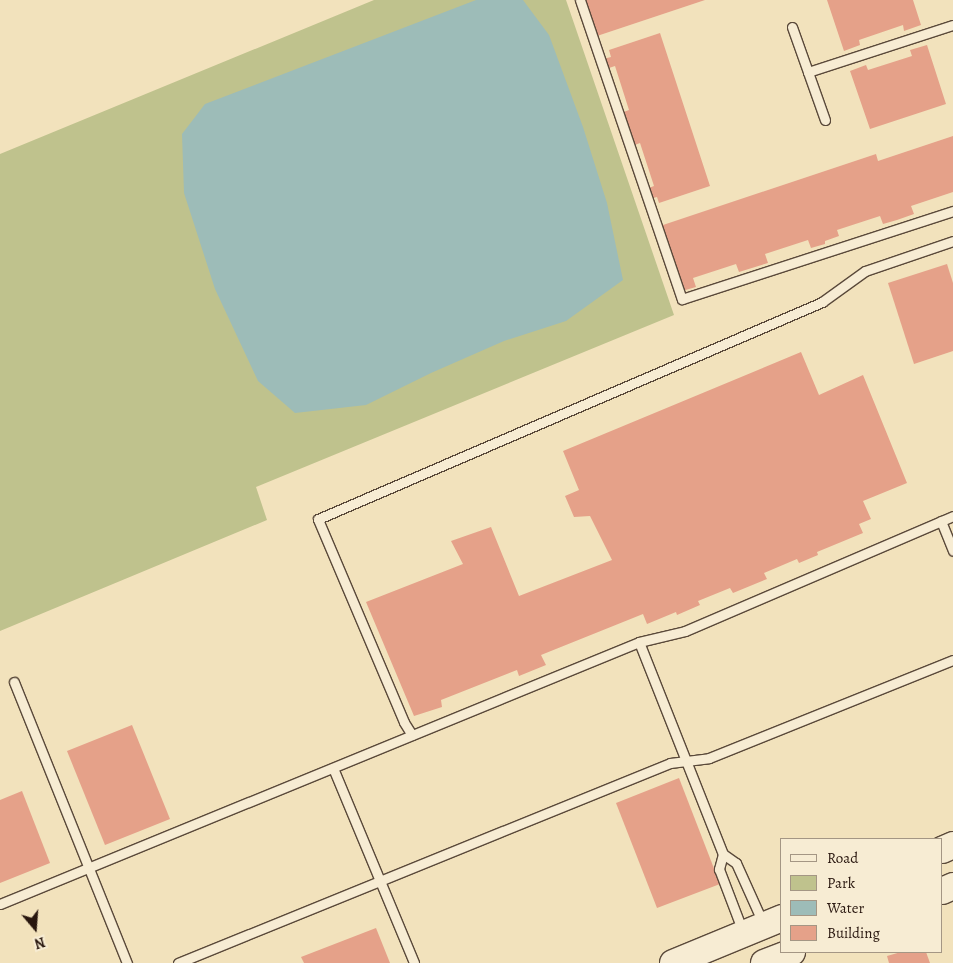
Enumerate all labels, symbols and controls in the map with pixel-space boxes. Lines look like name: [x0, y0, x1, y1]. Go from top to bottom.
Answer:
legend: [780, 838, 943, 953]
text: Road: [827, 848, 858, 868]
text: Park: [827, 873, 855, 893]
text: Water: [827, 898, 864, 918]
north arrow: [10, 903, 60, 953]
text: Building: [827, 923, 880, 943]
text: N: [32, 932, 48, 953]

